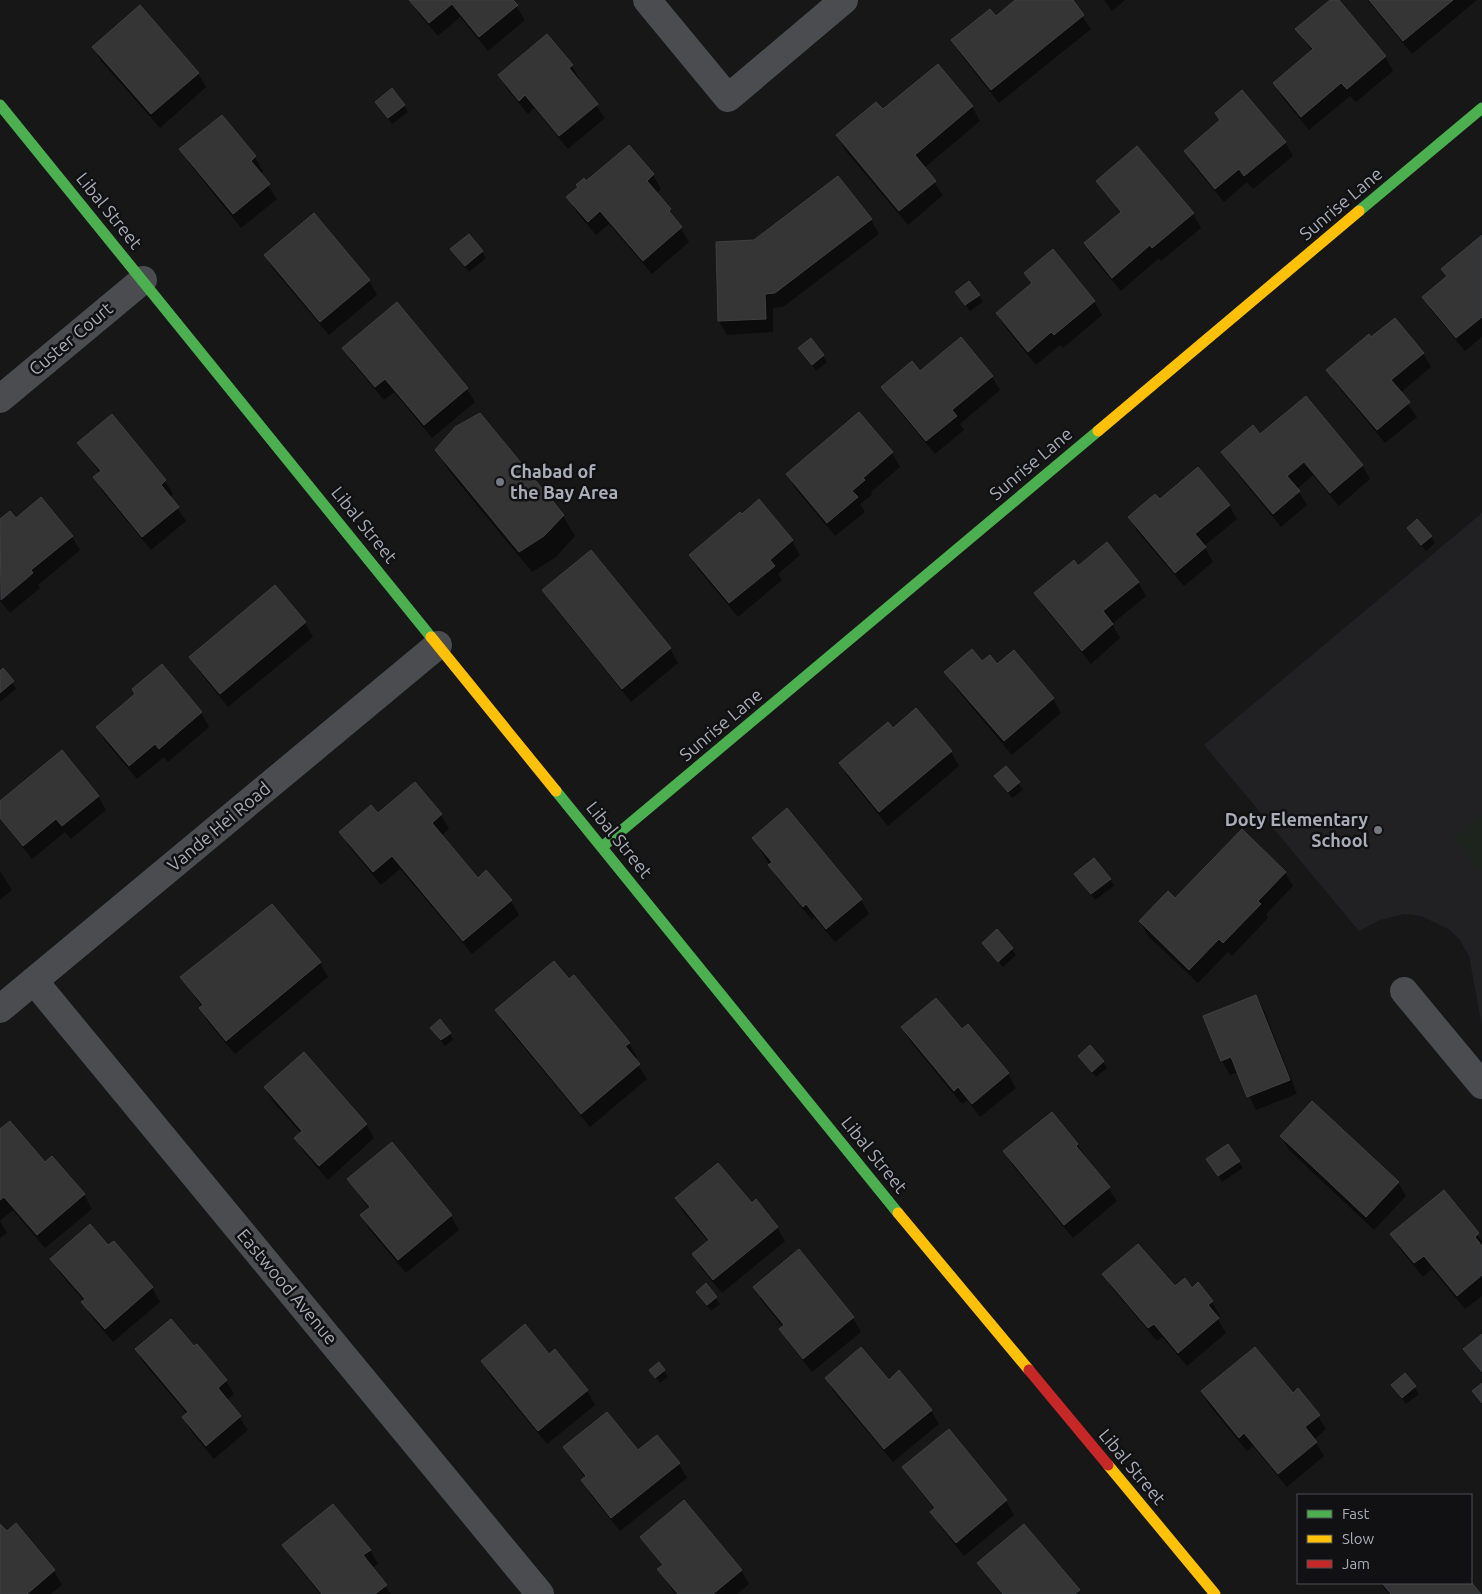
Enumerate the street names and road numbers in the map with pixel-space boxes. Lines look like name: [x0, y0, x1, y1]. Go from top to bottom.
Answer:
street label: Sunrise Lane: [1295, 163, 1386, 244]
street label: Libal Street: [73, 168, 147, 253]
street label: Custer Court: [25, 298, 116, 379]
street label: Sunrise Lane: [985, 423, 1076, 504]
street label: Libal Street: [328, 482, 402, 567]
street label: Sunrise Lane: [675, 684, 766, 765]
street label: Vande Hei Road: [163, 778, 274, 875]
street label: Libal Street: [583, 797, 657, 882]
street label: Libal Street: [838, 1112, 912, 1197]
street label: Eastwood Avenue: [234, 1225, 342, 1348]
street label: Libal Street: [1095, 1425, 1170, 1508]

